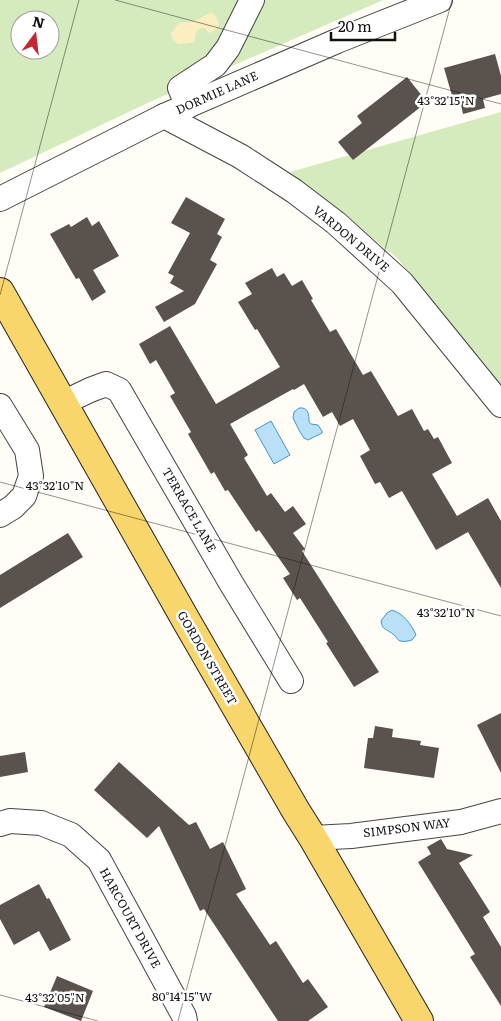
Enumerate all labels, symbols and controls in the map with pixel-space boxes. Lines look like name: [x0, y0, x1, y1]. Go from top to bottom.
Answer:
north arrow: [10, 10, 60, 60]
text: N: [30, 10, 47, 33]
scale bar: [331, 10, 395, 42]
text: 20 m: [338, 14, 372, 37]
street label: DORMIE LANE: [173, 66, 261, 118]
text: 43°32'15"N: [417, 91, 475, 109]
street label: VARDON DRIVE: [310, 201, 394, 276]
street label: TERRACE LANE: [158, 464, 222, 555]
text: 43°32'10"N: [26, 476, 84, 494]
text: 43°32'10"N: [417, 603, 475, 621]
street label: GORDON STREET: [174, 607, 242, 708]
street label: SIMPSON WAY: [362, 813, 452, 841]
street label: HARCOURT DRIVE: [96, 864, 166, 971]
text: 80°14'15"W: [152, 987, 212, 1005]
text: 43°32'05"N: [25, 988, 85, 1006]

